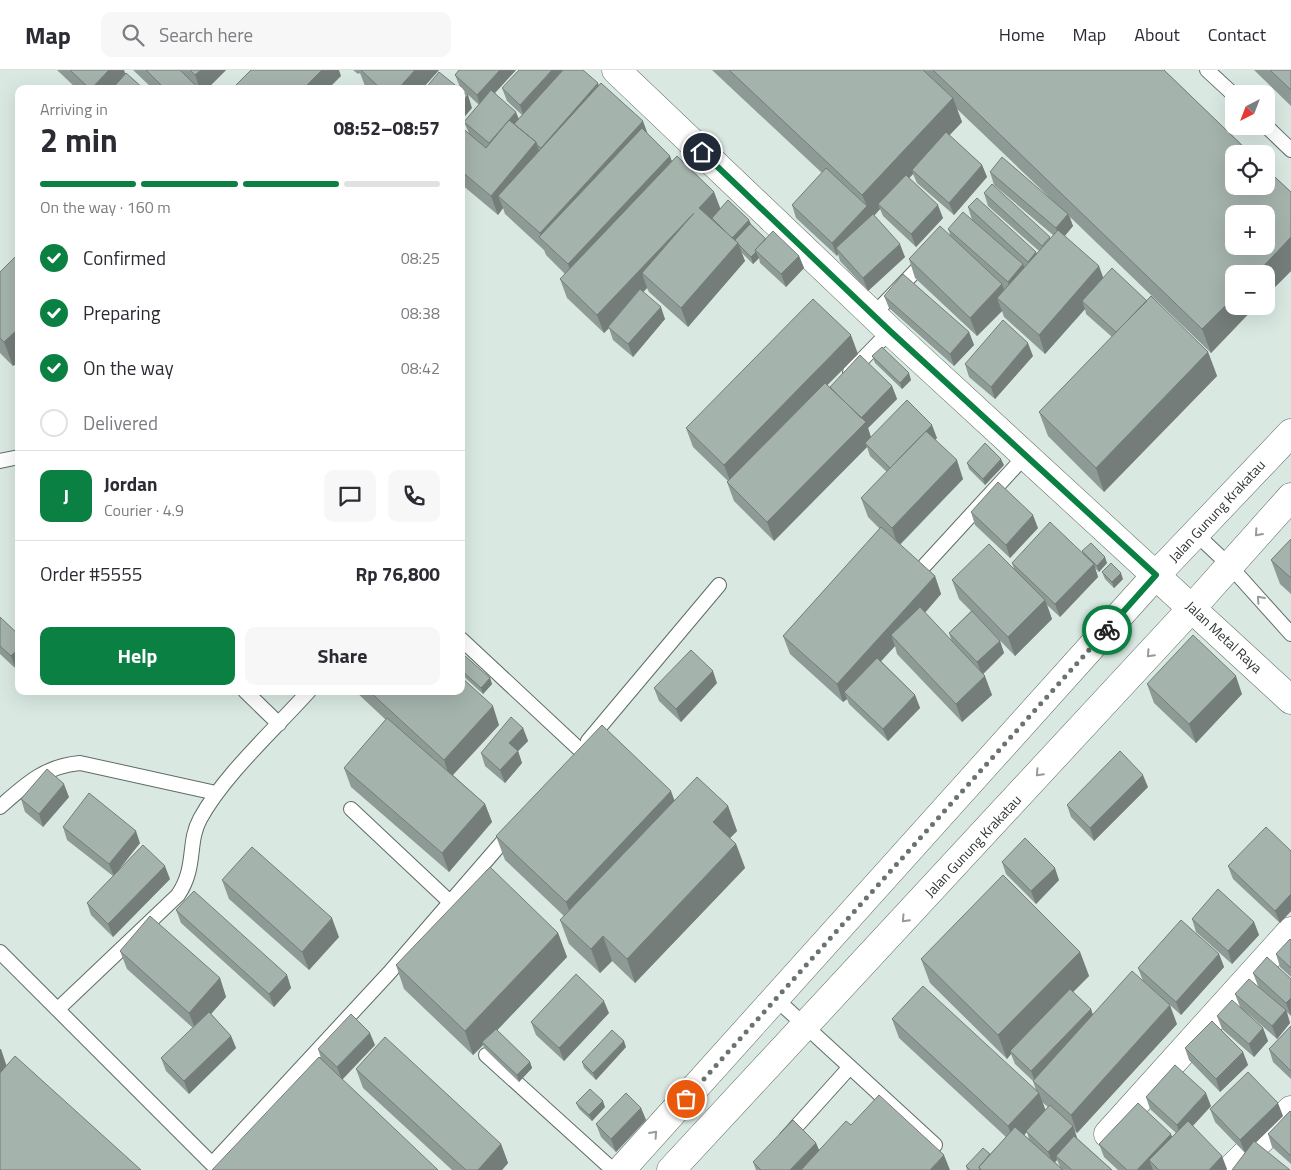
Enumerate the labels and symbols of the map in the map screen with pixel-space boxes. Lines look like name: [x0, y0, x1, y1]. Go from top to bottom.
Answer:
north arrow: [1225, 85, 1275, 135]
pin: [681, 131, 723, 173]
street label: Jalan Gunung Krakatau: [1163, 455, 1270, 567]
one-way arrow: [1255, 527, 1264, 536]
street label: Jalan Metal Raya: [1181, 596, 1267, 678]
one-way arrow: [1257, 596, 1266, 605]
courier: [1082, 605, 1132, 655]
one-way arrow: [1147, 648, 1156, 657]
one-way arrow: [1036, 768, 1045, 777]
street label: Jalan Gunung Krakatau: [919, 790, 1026, 902]
one-way arrow: [902, 913, 911, 922]
pin: [665, 1078, 707, 1120]
one-way arrow: [648, 1130, 657, 1139]

